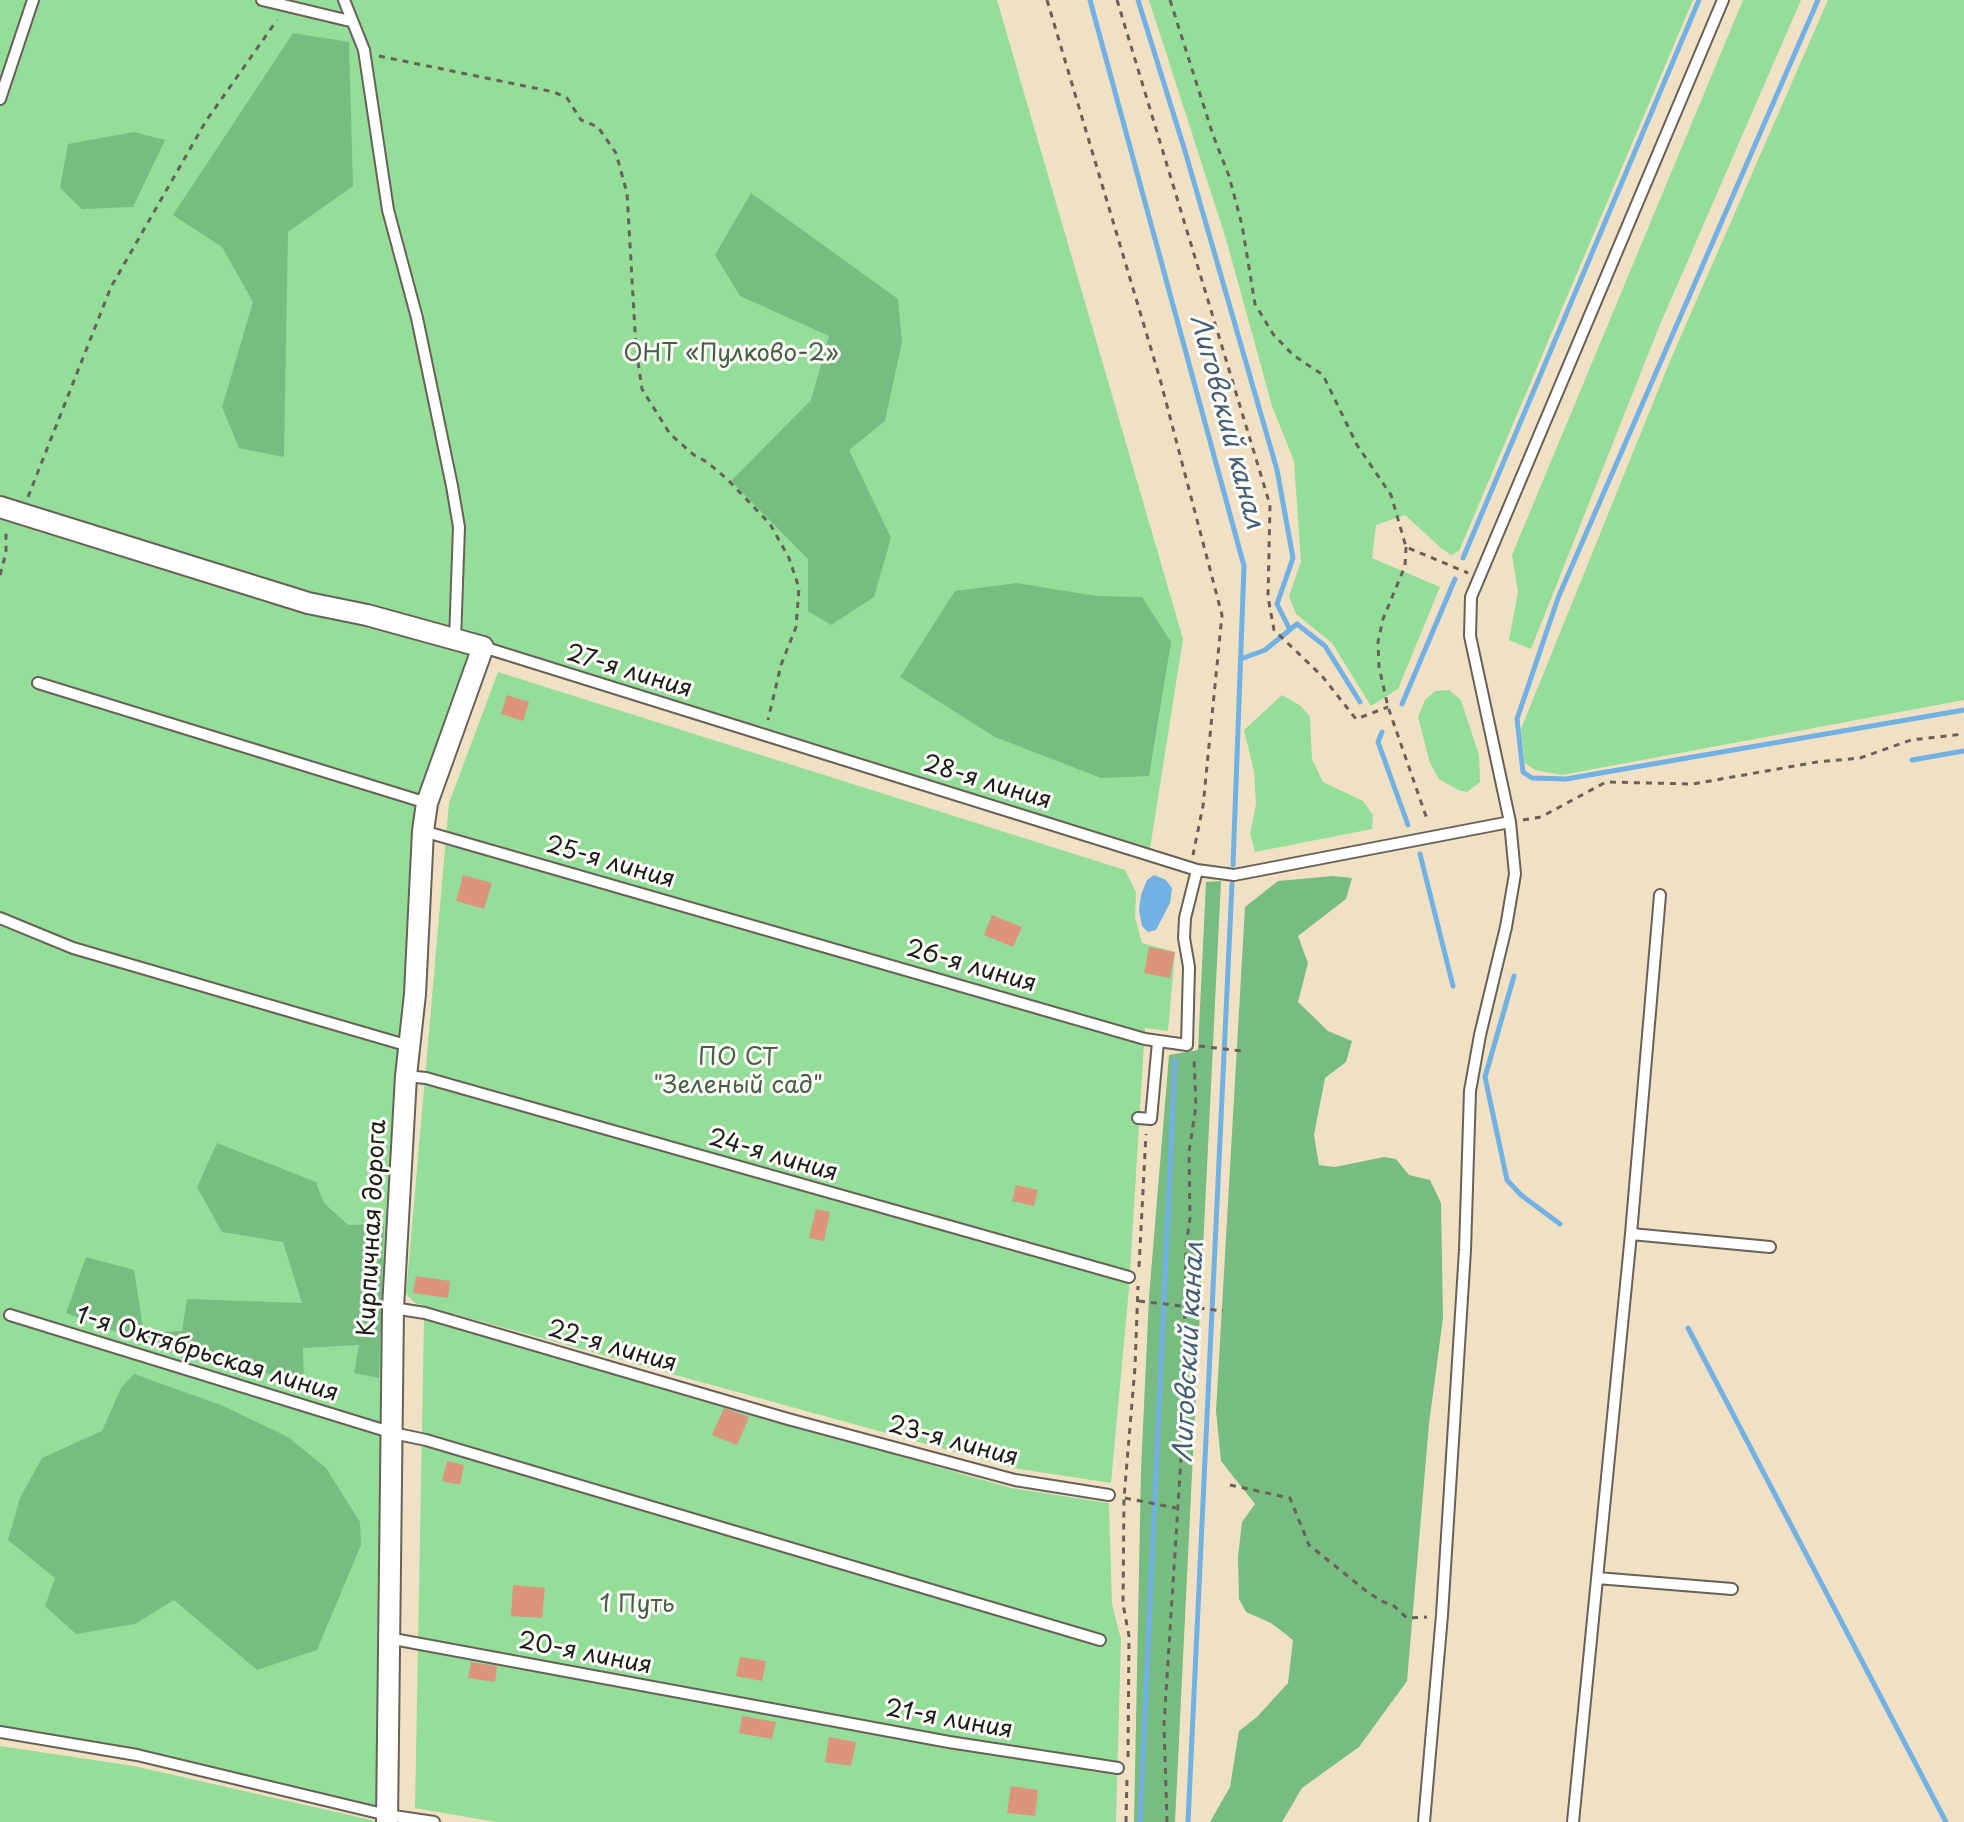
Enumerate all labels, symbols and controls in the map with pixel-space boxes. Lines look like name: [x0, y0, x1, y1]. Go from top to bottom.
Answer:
water label: Лиговский канал: [1182, 312, 1270, 532]
park label: ОНТ «Пулково-2»: [623, 340, 839, 368]
street label: 27-я линия: [563, 639, 695, 705]
street label: 28-я линия: [919, 750, 1055, 816]
street label: 25-я линия: [542, 831, 678, 895]
street label: 26-я линия: [903, 935, 1039, 999]
park label: ПО СТ "Зеленый сад": [653, 1044, 823, 1100]
street label: Кирпичная дорога: [353, 1119, 393, 1337]
street label: 24-я линия: [705, 1124, 841, 1188]
water label: Лиговский канал: [1169, 1241, 1211, 1463]
street label: 1-я Октябрьская линия: [72, 1301, 342, 1409]
street label: 22-я линия: [544, 1315, 680, 1379]
street label: 23-я линия: [885, 1411, 1021, 1473]
park label: 1 Путь: [600, 1591, 674, 1619]
street label: 20-я линия: [516, 1627, 654, 1681]
street label: 21-я линия: [883, 1695, 1015, 1745]

